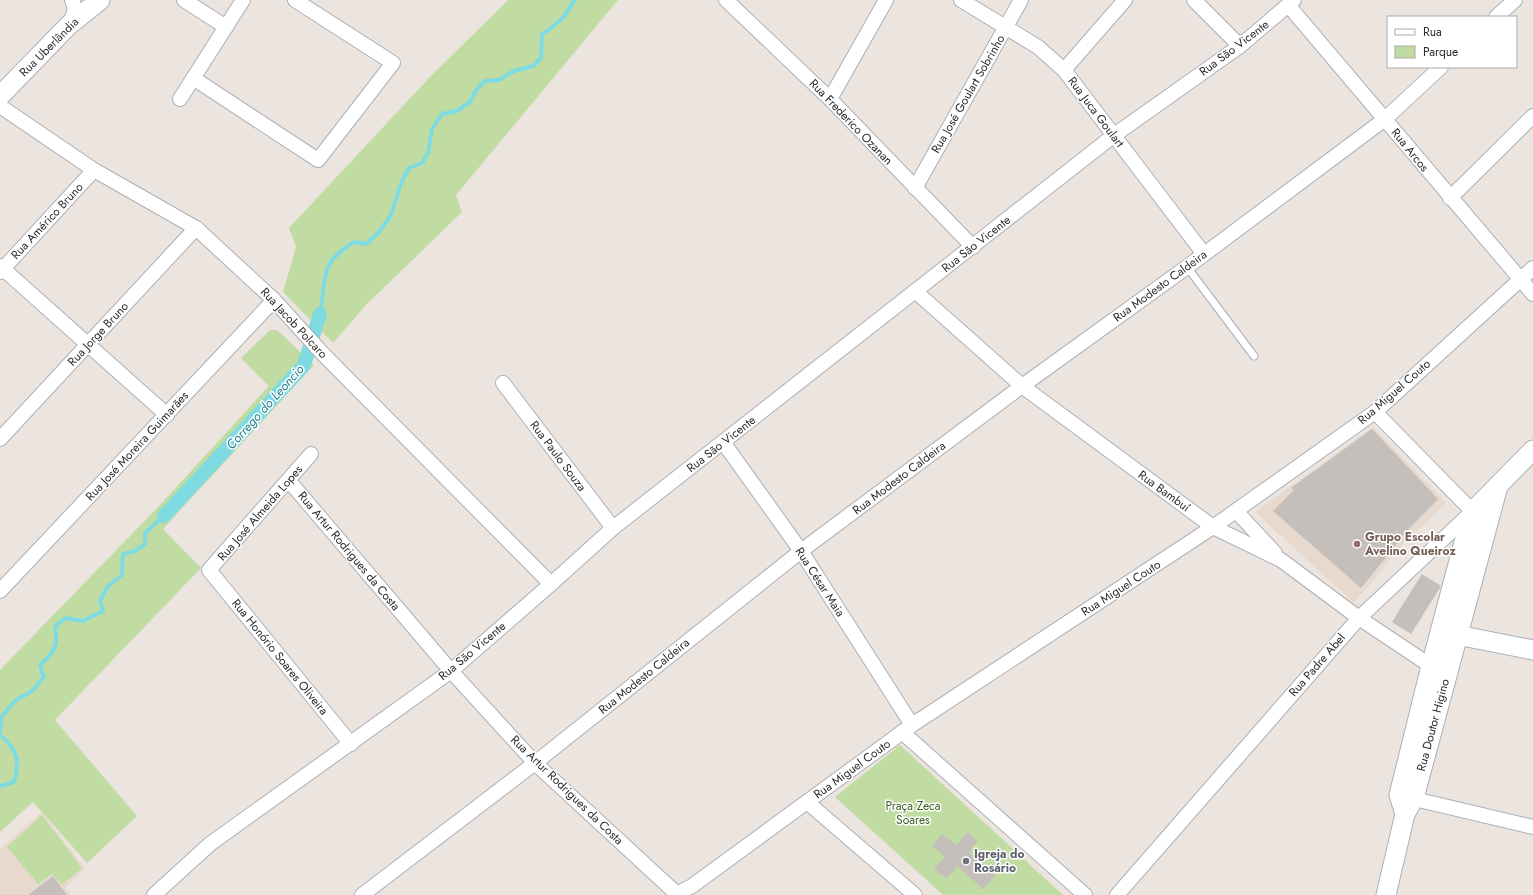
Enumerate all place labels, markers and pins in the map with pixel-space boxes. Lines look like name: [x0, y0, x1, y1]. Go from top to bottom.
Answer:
place label: Grupo Escolar Avelino Queiroz: [1364, 528, 1456, 560]
marker: Grupo Escolar Avelino Queiroz: [1352, 539, 1362, 549]
place label: Igreja do Rosário: [974, 845, 1025, 877]
marker: Igreja do Rosário: [961, 856, 971, 866]

